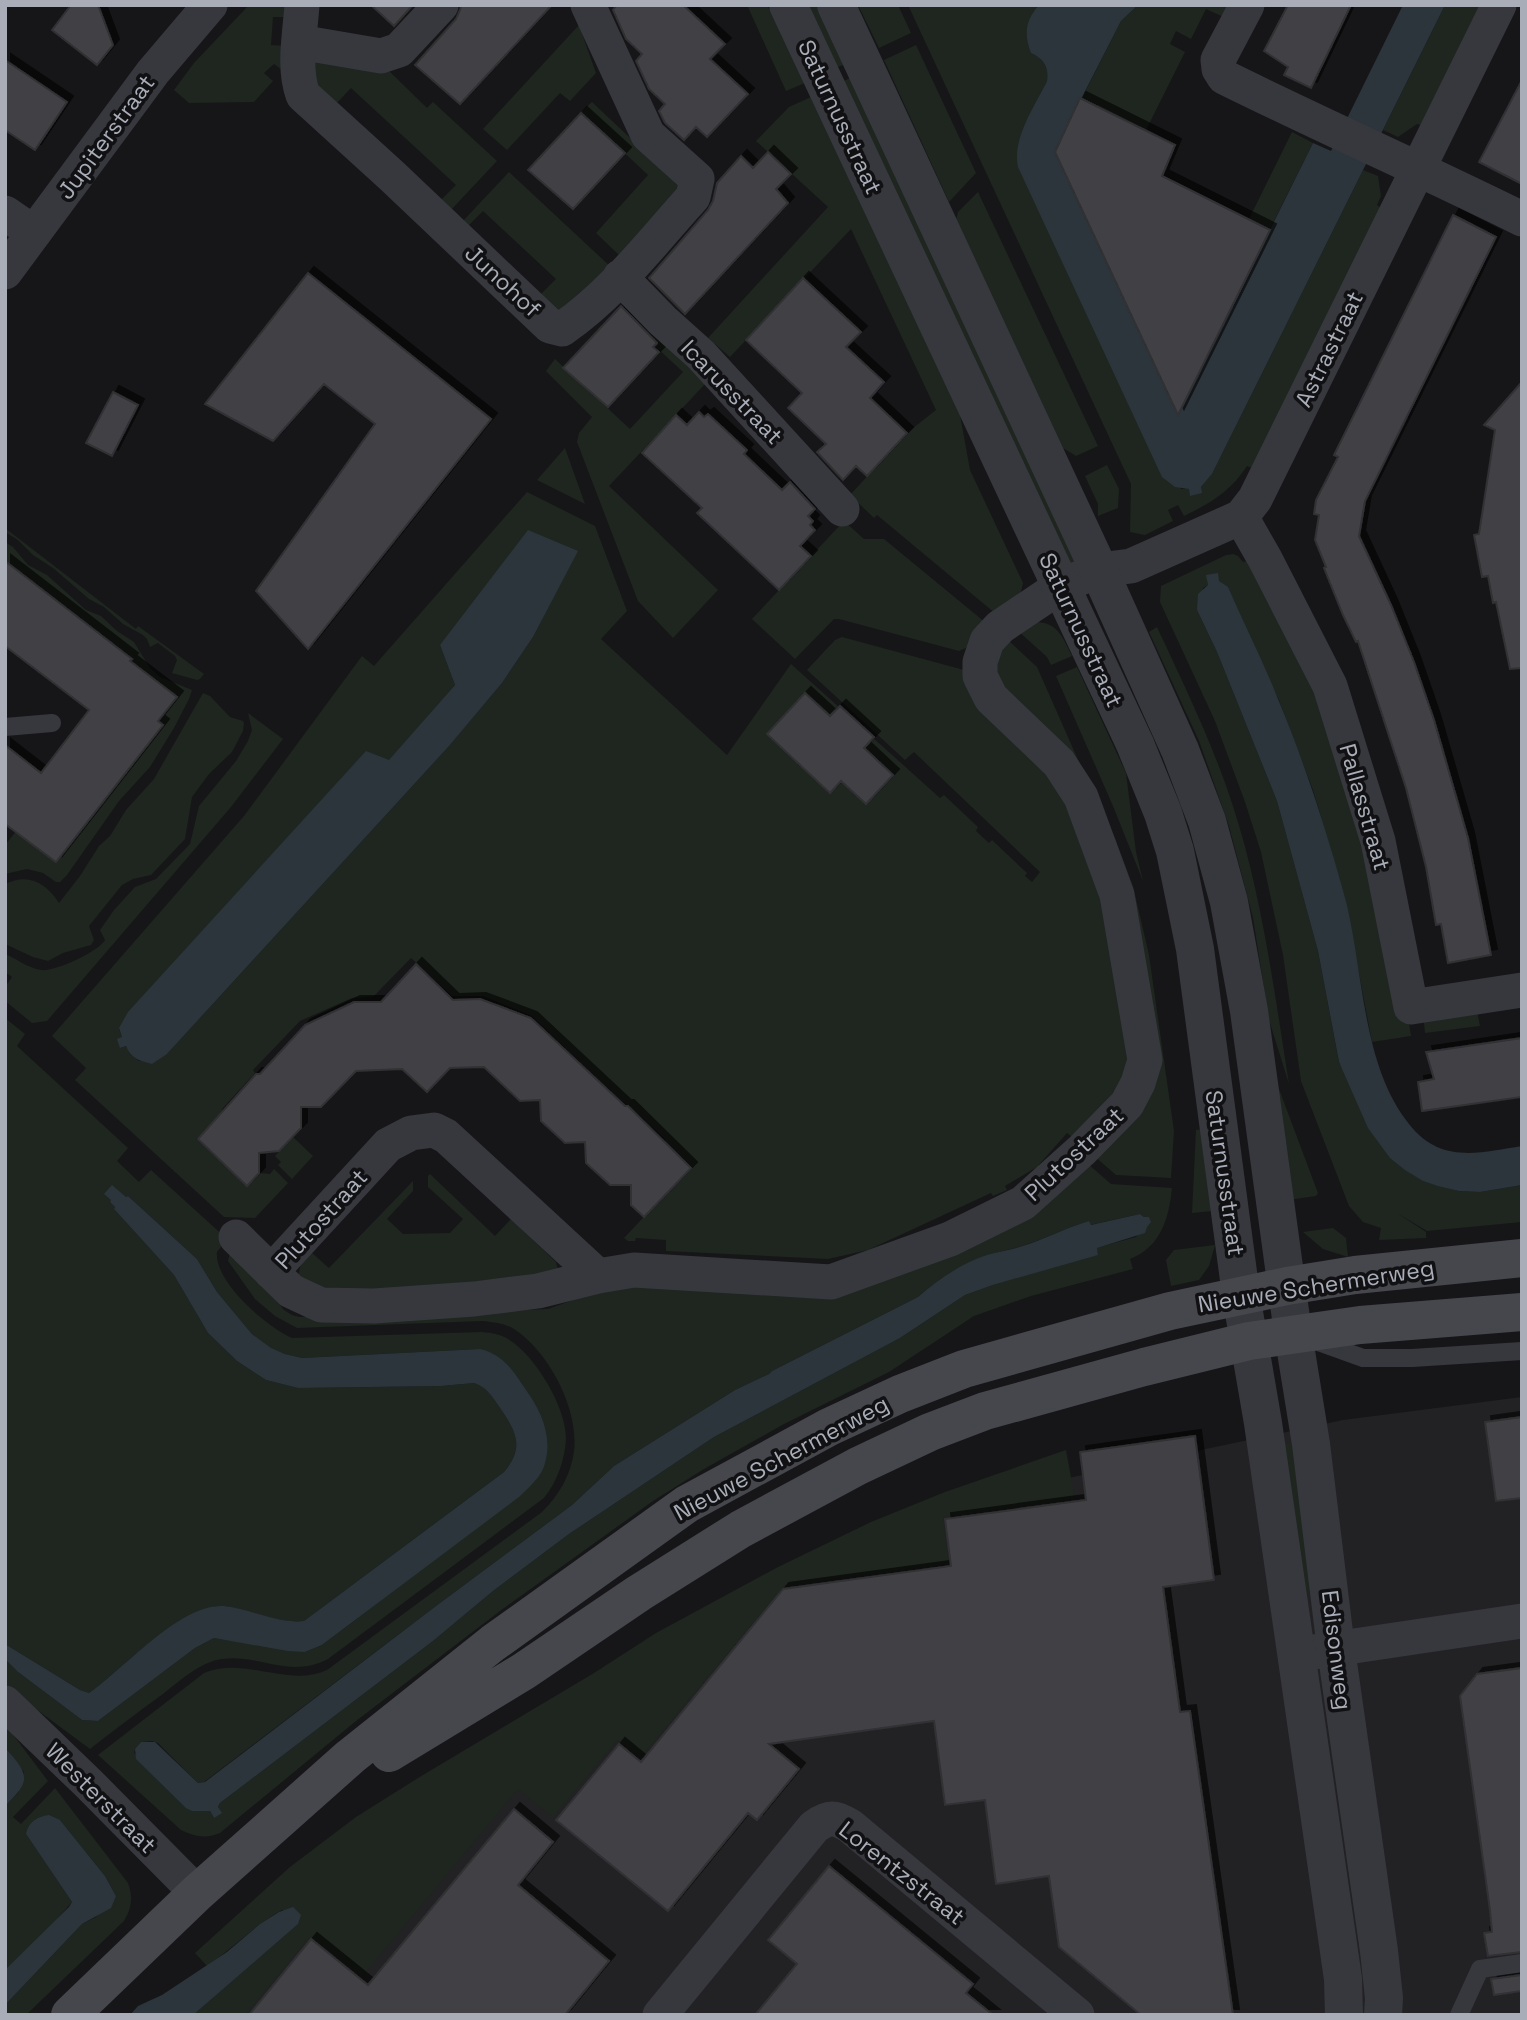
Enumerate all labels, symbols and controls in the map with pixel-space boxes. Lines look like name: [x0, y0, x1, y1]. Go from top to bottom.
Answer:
street label: Saturnusstraat: [791, 35, 889, 199]
street label: Jupiterstraat: [51, 69, 161, 205]
street label: Junohof: [459, 238, 547, 324]
street label: Astrastraat: [1288, 286, 1370, 412]
street label: Icarusstraat: [674, 333, 790, 451]
street label: Saturnusstraat: [1032, 548, 1130, 712]
street label: Pallasstraat: [1333, 740, 1397, 874]
street label: Saturnusstraat: [1199, 1088, 1251, 1258]
street label: Plutostraat: [1018, 1100, 1130, 1208]
street label: Plutostraat: [268, 1163, 374, 1275]
street label: Nieuwe Schermerweg: [1196, 1252, 1436, 1320]
street label: Nieuwe Schermerweg: [668, 1389, 894, 1527]
street label: Edisonweg: [1315, 1588, 1359, 1712]
street label: Westerstraat: [39, 1736, 163, 1860]
street label: Lorentzstraat: [833, 1814, 971, 1932]

